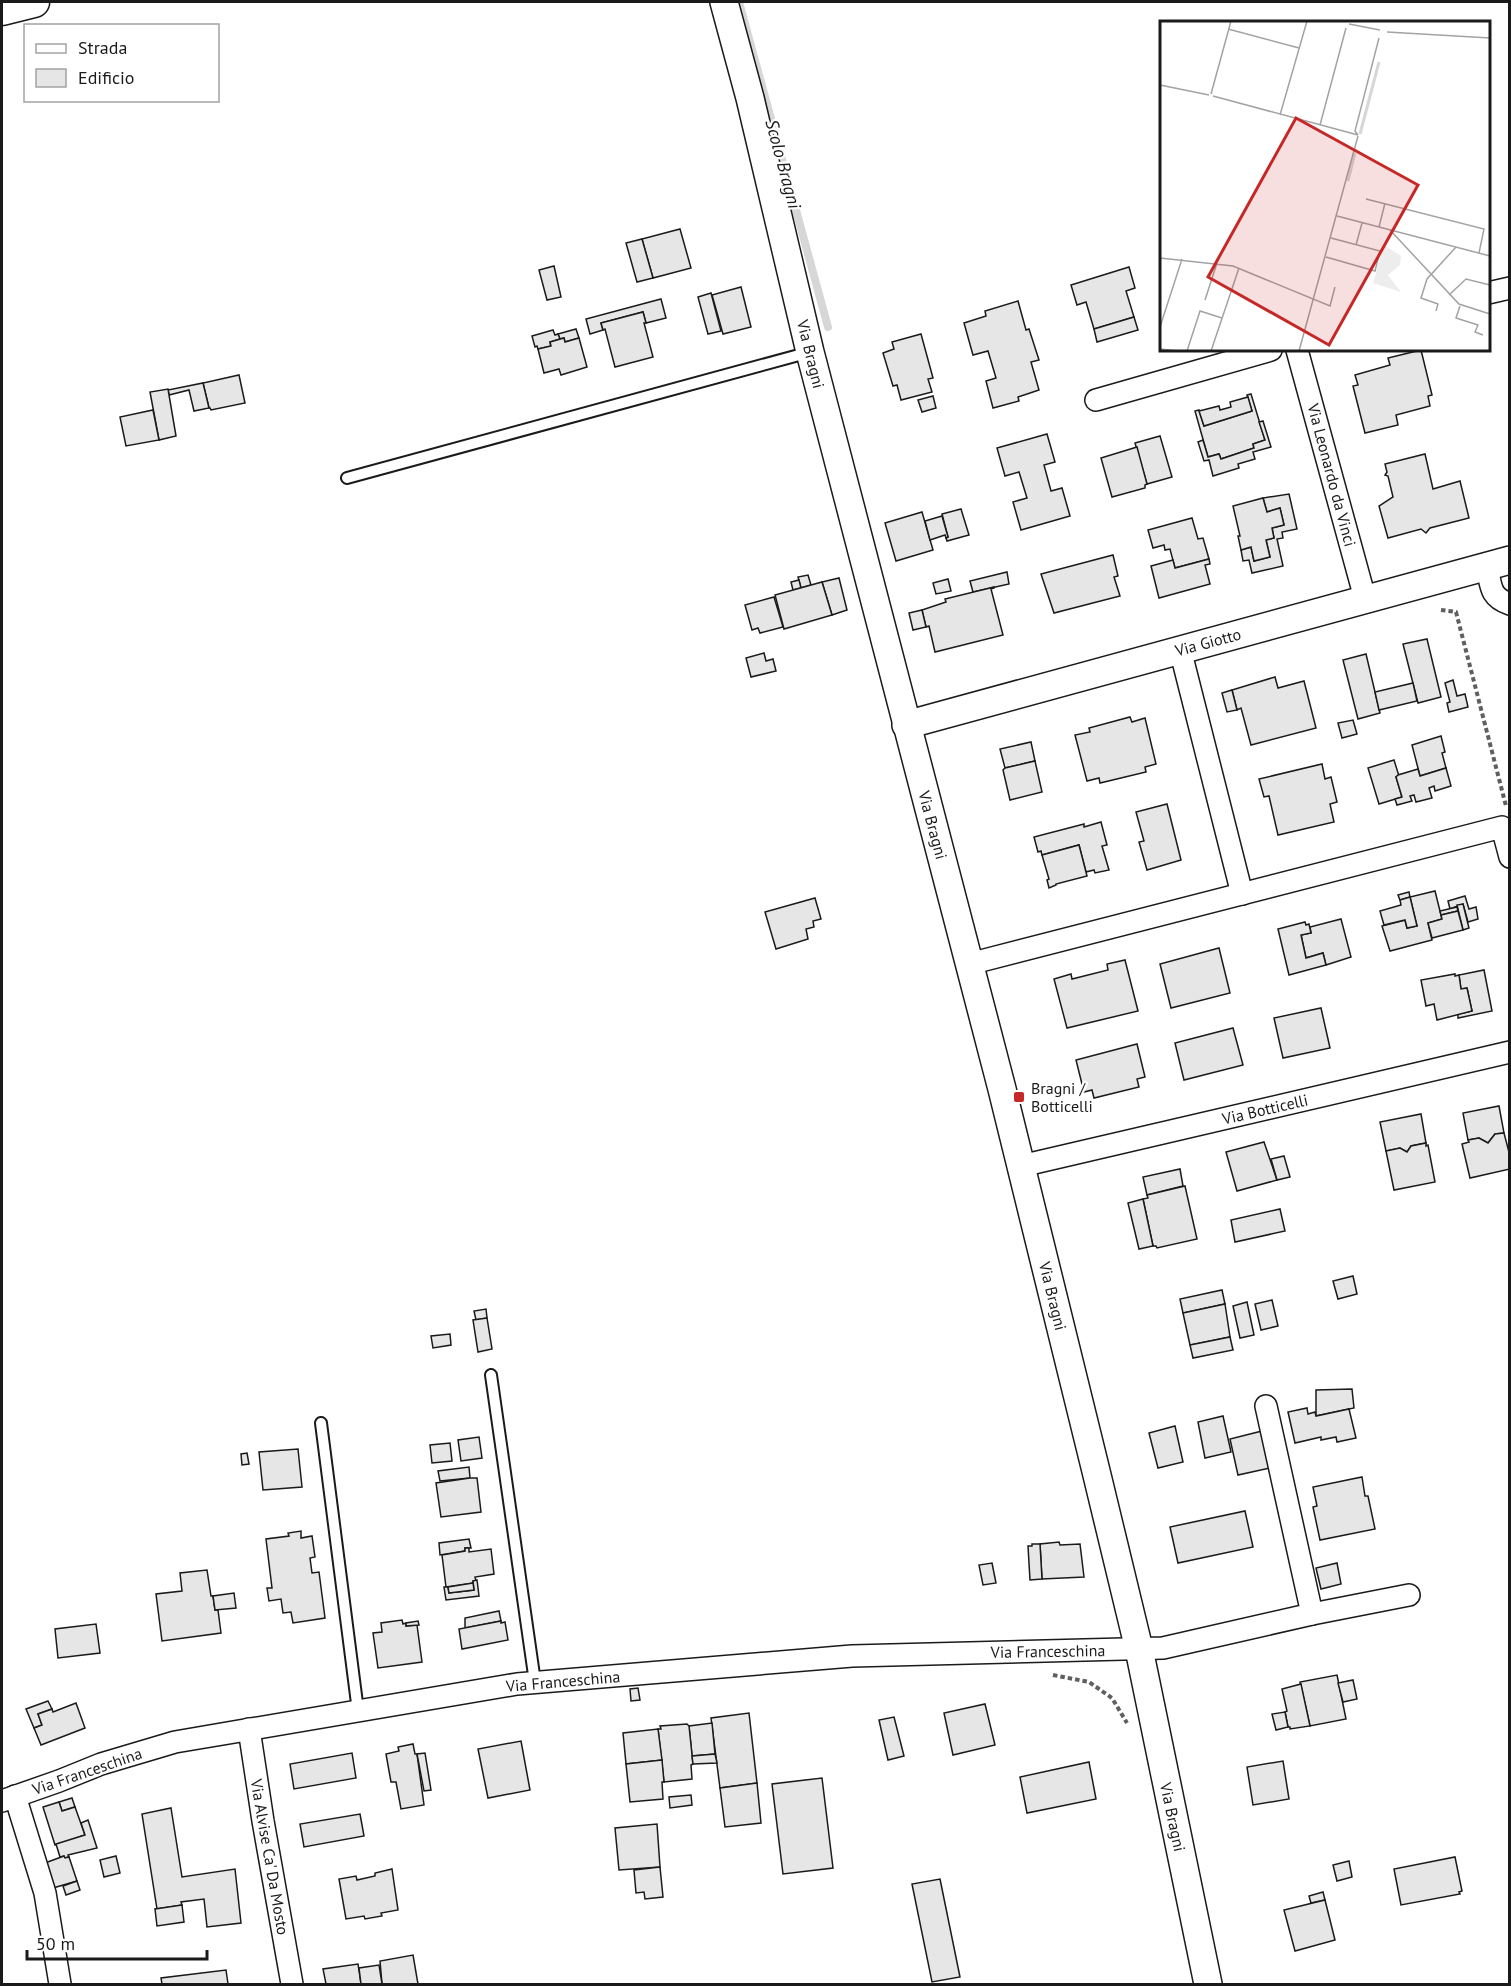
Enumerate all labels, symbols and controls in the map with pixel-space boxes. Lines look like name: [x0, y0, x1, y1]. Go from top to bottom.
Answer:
inset map: [1160, 21, 1490, 351]
legend: [24, 24, 219, 102]
text: Strada: [78, 36, 127, 59]
text: Edificio: [78, 66, 134, 89]
water label: Scolo Bragni: [761, 117, 807, 212]
street label: Via Bragni: [793, 317, 829, 390]
street label: Via Leonardo da Vinci: [1303, 400, 1361, 549]
street label: Via Giotto: [1172, 624, 1243, 661]
street label: Via Bragni: [914, 788, 952, 861]
place label: Bragni / Botticelli: [1031, 1078, 1093, 1116]
street label: Via Botticelli: [1219, 1089, 1310, 1129]
marker: Bragni / Botticelli: [1012, 1090, 1026, 1104]
street label: Via Bragni: [1035, 1259, 1071, 1332]
street label: Via Franceschina: [990, 1640, 1105, 1662]
street label: Via Franceschina: [504, 1666, 621, 1696]
street label: Via Franceschina: [29, 1743, 144, 1799]
street label: Via Alvise Ca' Da Mosto: [246, 1777, 294, 1936]
street label: Via Bragni: [1156, 1780, 1190, 1853]
scale bar: [27, 1923, 207, 1961]
text: 50 m: [36, 1932, 75, 1955]

